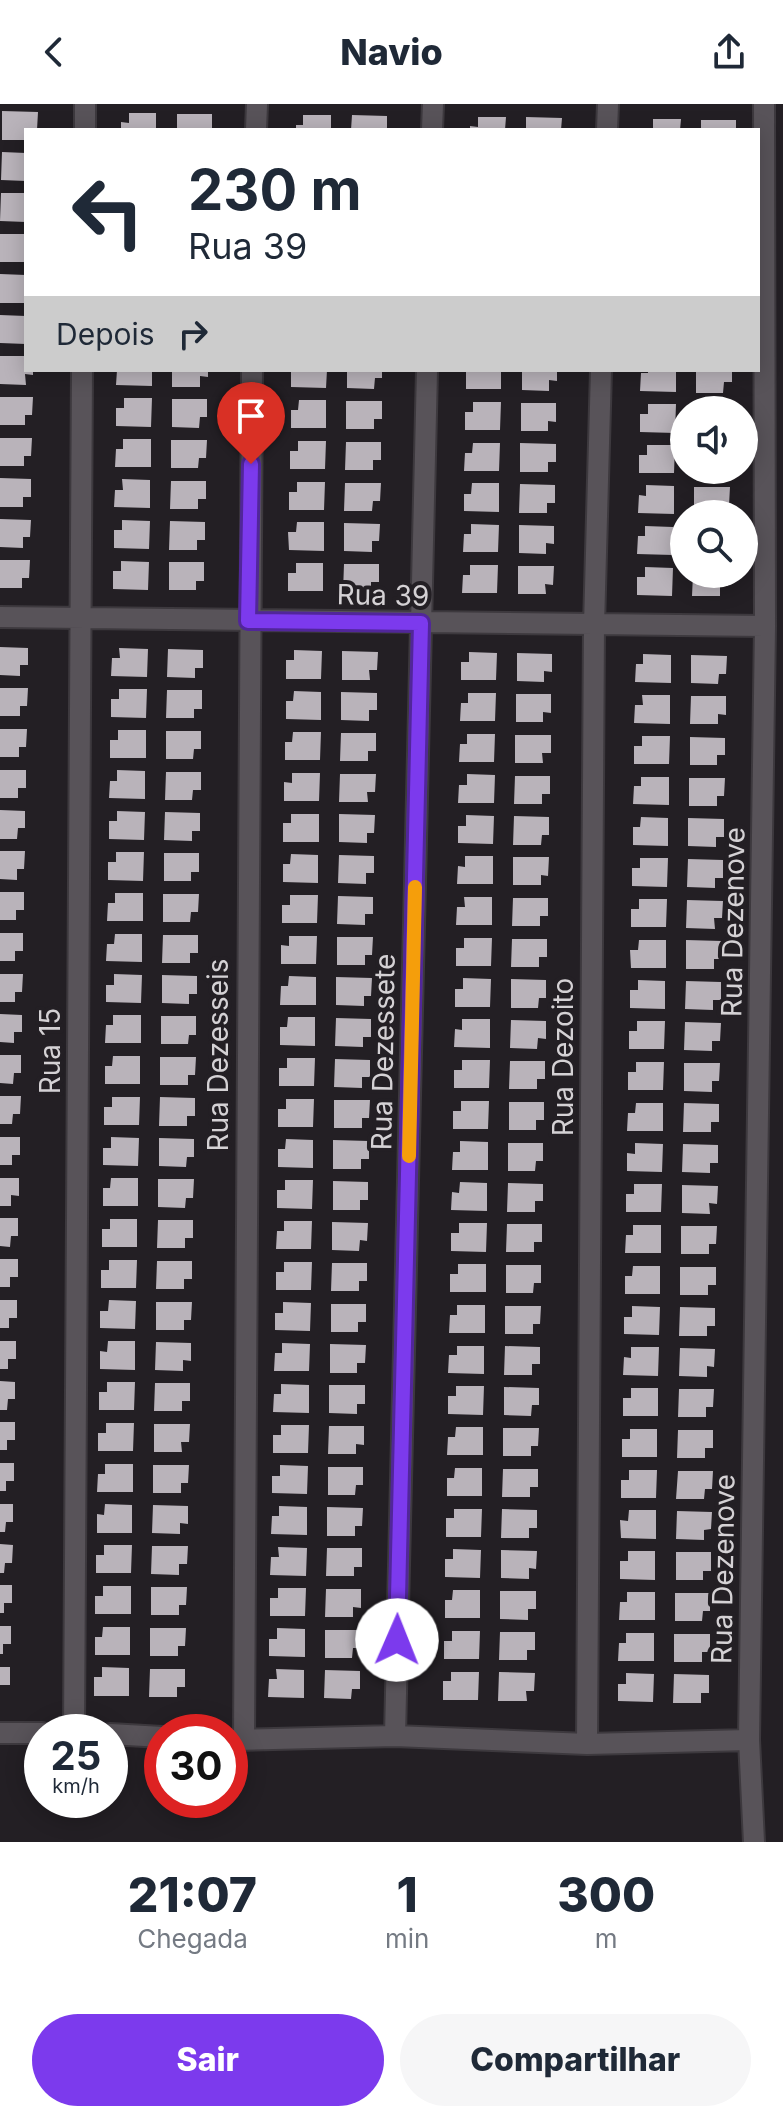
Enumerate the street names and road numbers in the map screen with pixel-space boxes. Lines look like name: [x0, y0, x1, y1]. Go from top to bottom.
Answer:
street label: Rua 39: [336, 577, 430, 613]
street label: Rua Dezenove: [714, 827, 752, 1017]
street label: Rua Dezessete: [364, 953, 402, 1151]
street label: Rua Dezesseis: [201, 958, 235, 1152]
street label: Rua Dezoito: [546, 978, 580, 1136]
street label: Rua 15: [33, 1008, 67, 1094]
street label: Rua Dezenove: [704, 1474, 742, 1664]

